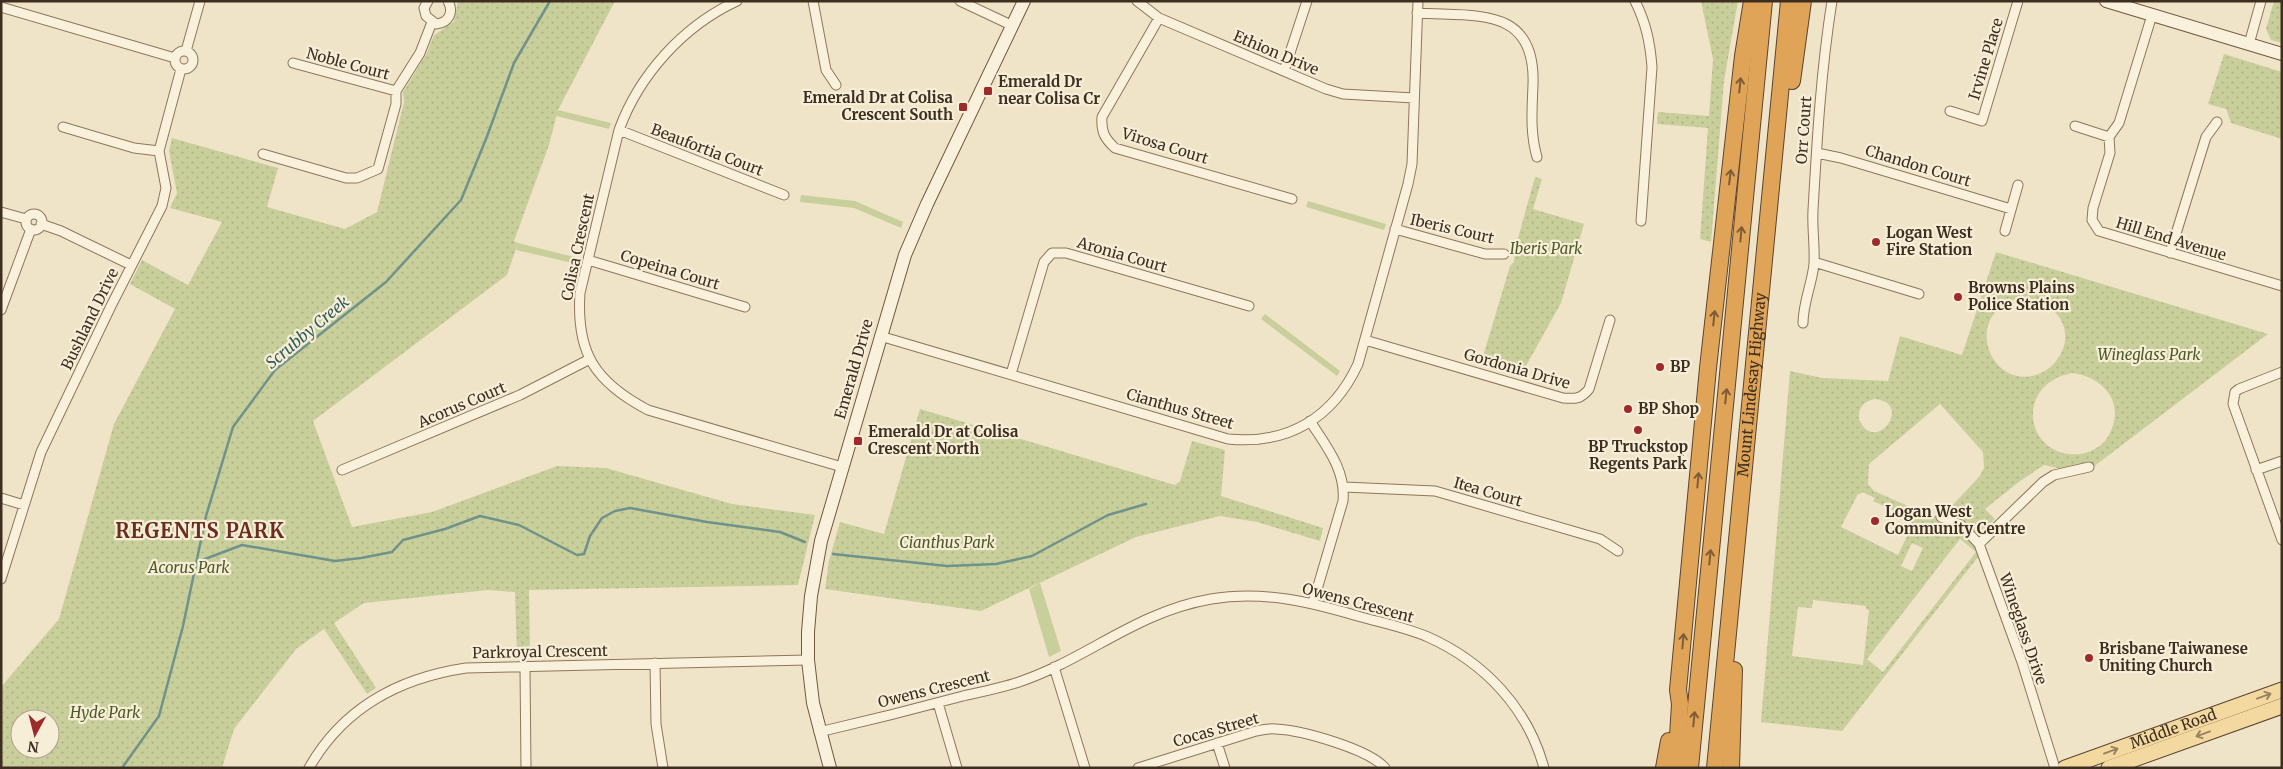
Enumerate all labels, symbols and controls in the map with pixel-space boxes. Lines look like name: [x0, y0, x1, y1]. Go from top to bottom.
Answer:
street label: Irvine Place: [1964, 15, 2007, 102]
street label: Ethion Drive: [1231, 26, 1322, 79]
street label: Noble Court: [304, 43, 392, 84]
place label: Emerald Dr near Colisa Cr: [998, 72, 1100, 108]
one-way arrow: [1735, 78, 1745, 94]
marker: Emerald Dr near Colisa Cr: [982, 85, 994, 97]
place label: Emerald Dr at Colisa Crescent South: [803, 88, 954, 124]
street label: Orr Court: [1792, 95, 1815, 165]
marker: Emerald Dr at Colisa Crescent South: [957, 101, 969, 113]
street label: Beaufortia Court: [648, 119, 766, 180]
street label: Virosa Court: [1119, 123, 1211, 168]
street label: Chandon Court: [1863, 140, 1973, 191]
one-way arrow: [1725, 169, 1735, 185]
street label: Colisa Crescent: [557, 191, 598, 302]
street label: Iberis Court: [1408, 210, 1496, 247]
street label: Hill End Avenue: [2114, 213, 2229, 264]
place label: Logan West Fire Station: [1886, 223, 1973, 259]
one-way arrow: [1736, 226, 1746, 242]
street label: Aronia Court: [1074, 232, 1169, 276]
marker: Logan West Fire Station: [1870, 236, 1882, 248]
park label: Iberis Park: [1510, 239, 1583, 258]
street label: Copeina Court: [618, 245, 722, 294]
street label: Bushland Drive: [57, 265, 122, 373]
place label: Browns Plains Police Station: [1968, 278, 2075, 314]
water label: Scrubby Creek: [261, 291, 353, 373]
street label: Mount Lindesay Highway: [1733, 291, 1770, 478]
marker: Browns Plains Police Station: [1952, 291, 1964, 303]
one-way arrow: [1709, 310, 1719, 326]
street label: Emerald Drive: [830, 317, 877, 421]
street label: Gordonia Drive: [1462, 344, 1572, 393]
park label: Wineglass Park: [2097, 345, 2201, 364]
place label: BP: [1670, 357, 1690, 376]
marker: BP: [1654, 361, 1666, 373]
street label: Acorus Court: [414, 377, 509, 432]
street label: Cianthus Street: [1124, 384, 1236, 433]
one-way arrow: [1721, 388, 1730, 404]
place label: BP Shop: [1638, 399, 1700, 418]
marker: BP Shop: [1622, 403, 1634, 415]
place label: Emerald Dr at Colisa Crescent North: [868, 422, 1019, 458]
marker: BP Truckstop Regents Park: [1632, 424, 1644, 436]
marker: Emerald Dr at Colisa Crescent North: [852, 435, 864, 447]
place label: BP Truckstop Regents Park: [1588, 437, 1689, 473]
one-way arrow: [1693, 472, 1703, 488]
street label: Itea Court: [1452, 473, 1525, 510]
place label: Logan West Community Centre: [1885, 502, 2025, 538]
marker: Logan West Community Centre: [1869, 515, 1881, 527]
district label: REGENTS PARK: [115, 518, 285, 543]
park label: Cianthus Park: [899, 533, 996, 552]
one-way arrow: [1705, 550, 1715, 566]
park label: Acorus Park: [148, 558, 230, 577]
street label: Wineglass Drive: [1995, 570, 2051, 687]
street label: Owens Crescent: [1300, 578, 1416, 627]
one-way arrow: [1678, 634, 1688, 650]
place label: Brisbane Taiwanese Uniting Church: [2099, 639, 2248, 675]
street label: Parkroyal Crescent: [472, 641, 608, 662]
marker: Brisbane Taiwanese Uniting Church: [2083, 652, 2095, 664]
street label: Owens Crescent: [876, 665, 992, 712]
one-way arrow: [2255, 691, 2271, 700]
park label: Hyde Park: [69, 703, 141, 722]
street label: Middle Road: [2127, 704, 2219, 753]
street label: Cocas Street: [1171, 708, 1261, 751]
north arrow: [10, 709, 60, 759]
one-way arrow: [1689, 712, 1699, 728]
one-way arrow: [2196, 730, 2211, 739]
text: N: [27, 737, 40, 757]
one-way arrow: [2103, 746, 2118, 755]

